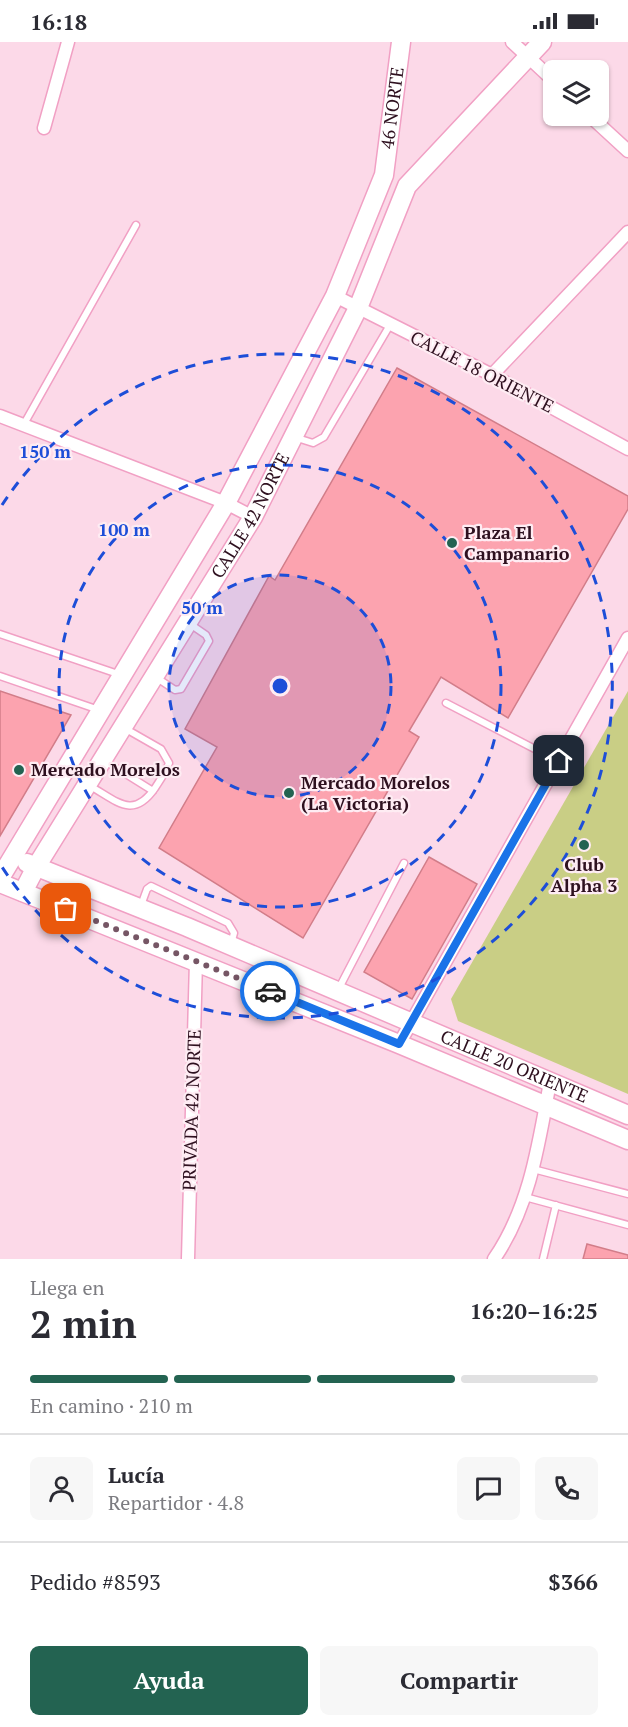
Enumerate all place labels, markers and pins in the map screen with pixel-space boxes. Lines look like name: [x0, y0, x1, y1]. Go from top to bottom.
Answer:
place label: Plaza El Campanario: [464, 520, 570, 565]
marker: Plaza El Campanario: [445, 536, 459, 550]
centre of rings: [270, 676, 290, 696]
pin: [533, 735, 584, 786]
place label: Mercado Morelos: [31, 757, 180, 781]
marker: Mercado Morelos: [12, 763, 26, 777]
place label: Mercado Morelos (La Victoria): [301, 770, 450, 815]
marker: Mercado Morelos (La Victoria): [282, 786, 296, 800]
marker: Club Alpha 3: [577, 838, 591, 852]
place label: Club Alpha 3: [551, 852, 617, 897]
pin: [40, 883, 91, 934]

